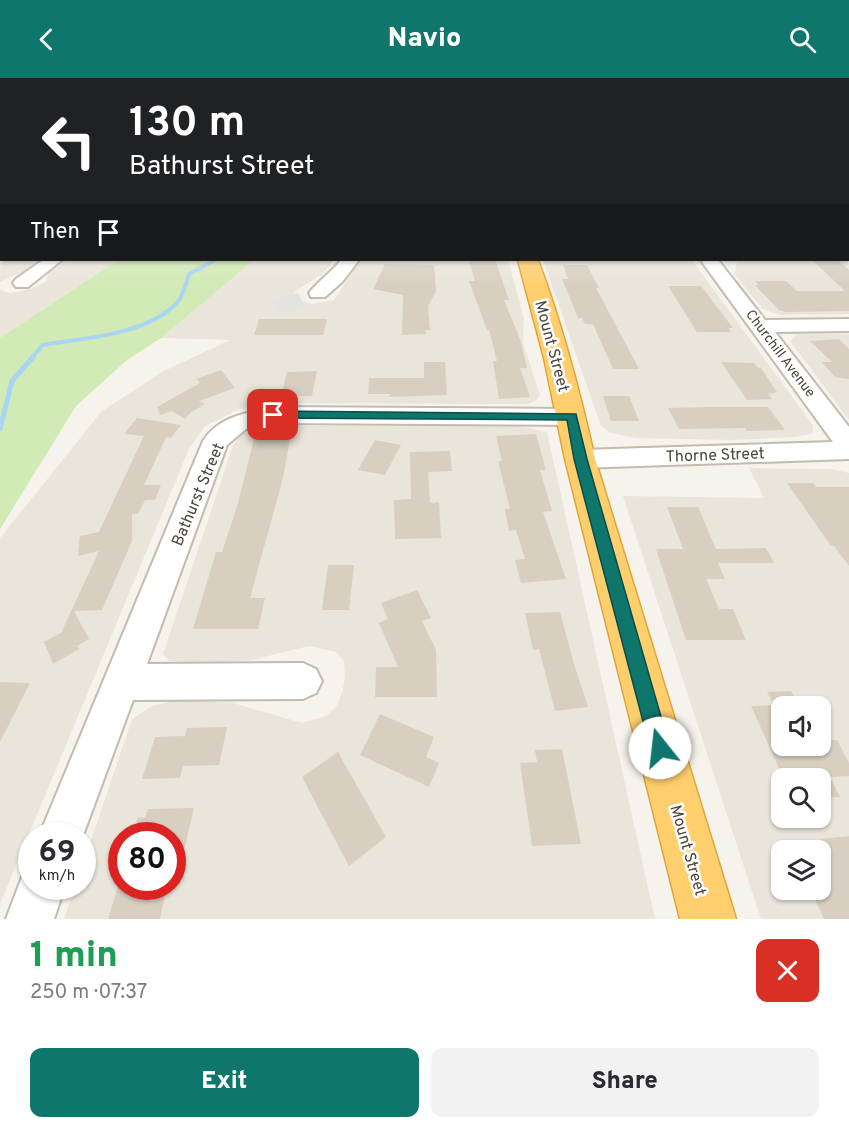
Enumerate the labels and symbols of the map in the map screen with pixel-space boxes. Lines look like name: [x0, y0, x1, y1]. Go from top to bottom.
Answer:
street label: Mount Street: [529, 299, 573, 394]
street label: Churchill Avenue: [741, 307, 818, 401]
pin: [247, 389, 298, 440]
street label: Bathurst Street: [168, 440, 230, 549]
street label: Thorne Street: [665, 444, 765, 468]
position arrow: [628, 716, 692, 780]
street label: Mount Street: [665, 803, 710, 898]
speed limit sign: 80: [108, 822, 186, 900]

